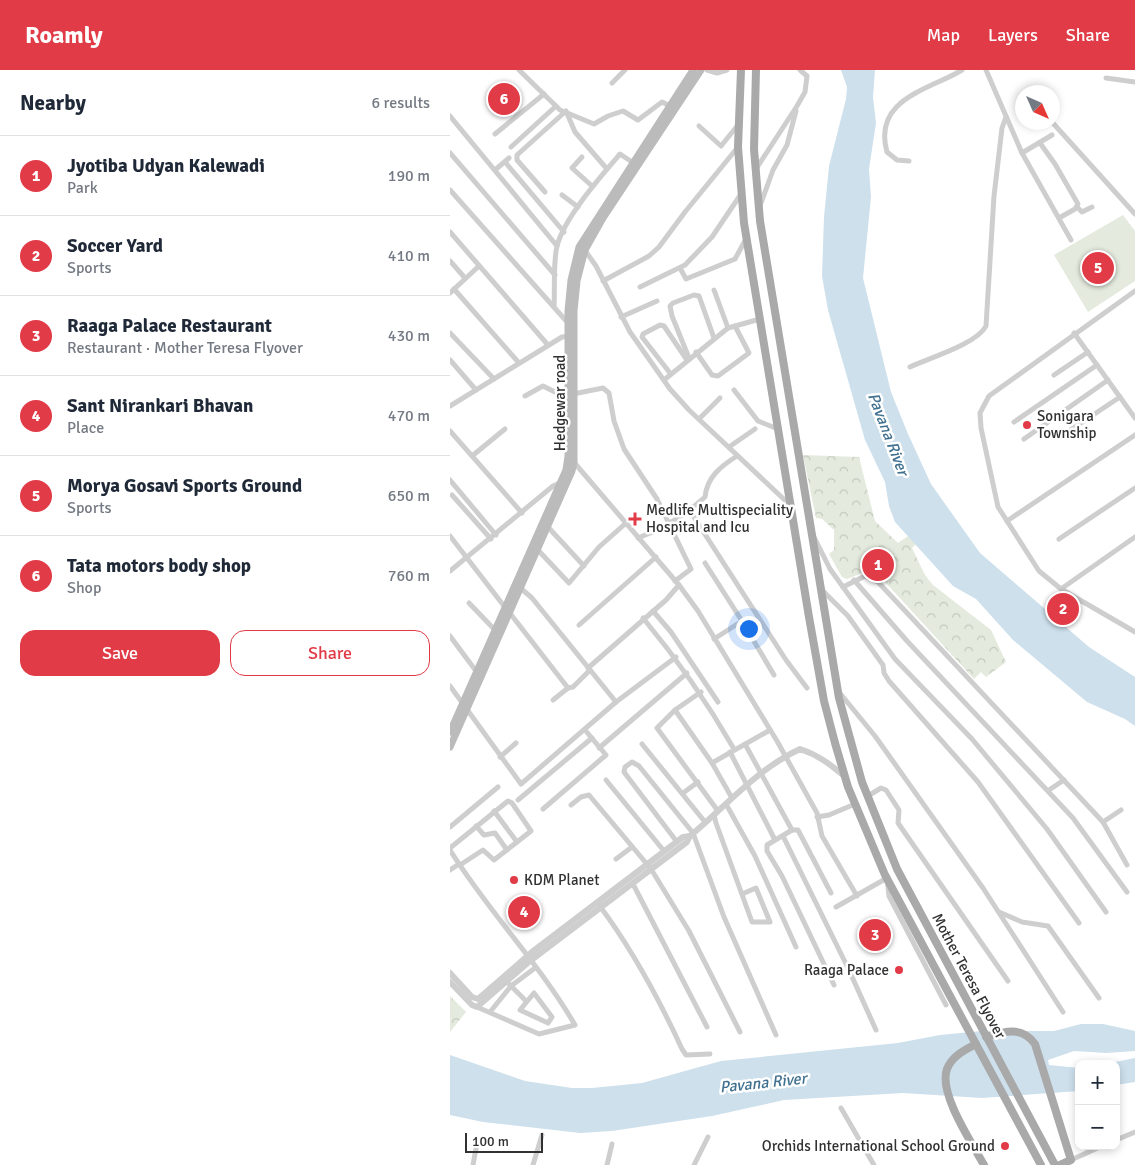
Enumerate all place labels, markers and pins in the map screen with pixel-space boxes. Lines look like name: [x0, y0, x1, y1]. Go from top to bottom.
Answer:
pin: 6: [488, 80, 520, 118]
pin: 5: [1082, 249, 1114, 287]
place label: Sonigara Township: [1037, 407, 1097, 442]
marker: Sonigara Township: [1021, 419, 1033, 431]
place label: Medlife Multispeciality Hospital and Icu: [646, 501, 793, 536]
marker: Medlife Multispeciality Hospital and Icu: [628, 512, 642, 526]
pin: 1: [862, 546, 894, 584]
pin: 2: [1047, 590, 1079, 628]
place label: KDM Planet: [524, 871, 600, 889]
marker: KDM Planet: [508, 874, 520, 886]
pin: 4: [508, 893, 540, 931]
pin: 3: [859, 916, 891, 954]
place label: Raaga Palace: [804, 961, 889, 979]
marker: Raaga Palace: [893, 964, 905, 976]
place label: Orchids International School Ground: [762, 1137, 995, 1155]
marker: Orchids International School Ground: [999, 1140, 1011, 1152]

